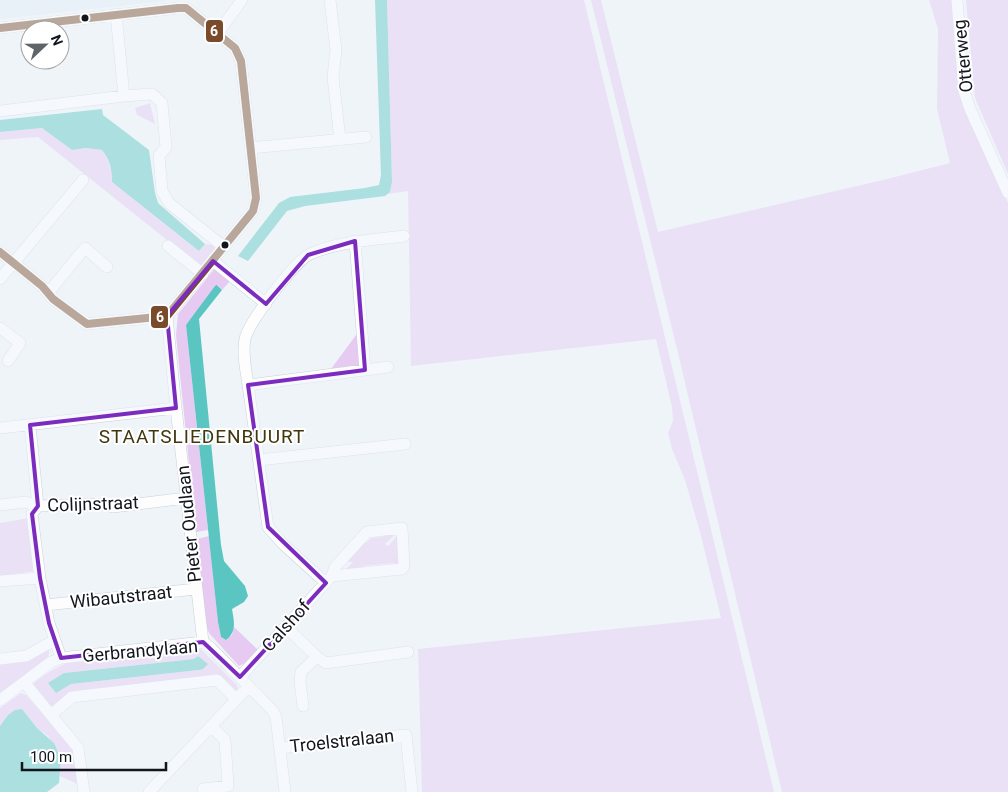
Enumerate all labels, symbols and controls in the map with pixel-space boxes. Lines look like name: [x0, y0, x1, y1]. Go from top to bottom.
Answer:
unlabelled marker: [80, 13, 90, 23]
line badge: 6: [205, 19, 224, 43]
street label: Otterweg: [948, 19, 977, 94]
north arrow: [20, 20, 70, 70]
text: 6: [210, 23, 218, 39]
text: N: [48, 33, 66, 48]
unlabelled marker: [220, 240, 230, 250]
line badge: 6: [150, 305, 169, 329]
text: 6: [156, 309, 164, 325]
district label: STAATSLIEDENBUURT: [99, 425, 305, 448]
street label: Pieter Oudlaan: [172, 464, 205, 584]
street label: Colijnstraat: [47, 491, 139, 516]
street label: Wibautstraat: [69, 581, 173, 612]
street label: Calshof: [257, 595, 315, 656]
street label: Gerbrandylaan: [81, 635, 199, 666]
street label: Troelstralaan: [289, 725, 395, 756]
scale bar: [22, 740, 166, 772]
text: 100 m: [30, 748, 72, 766]

